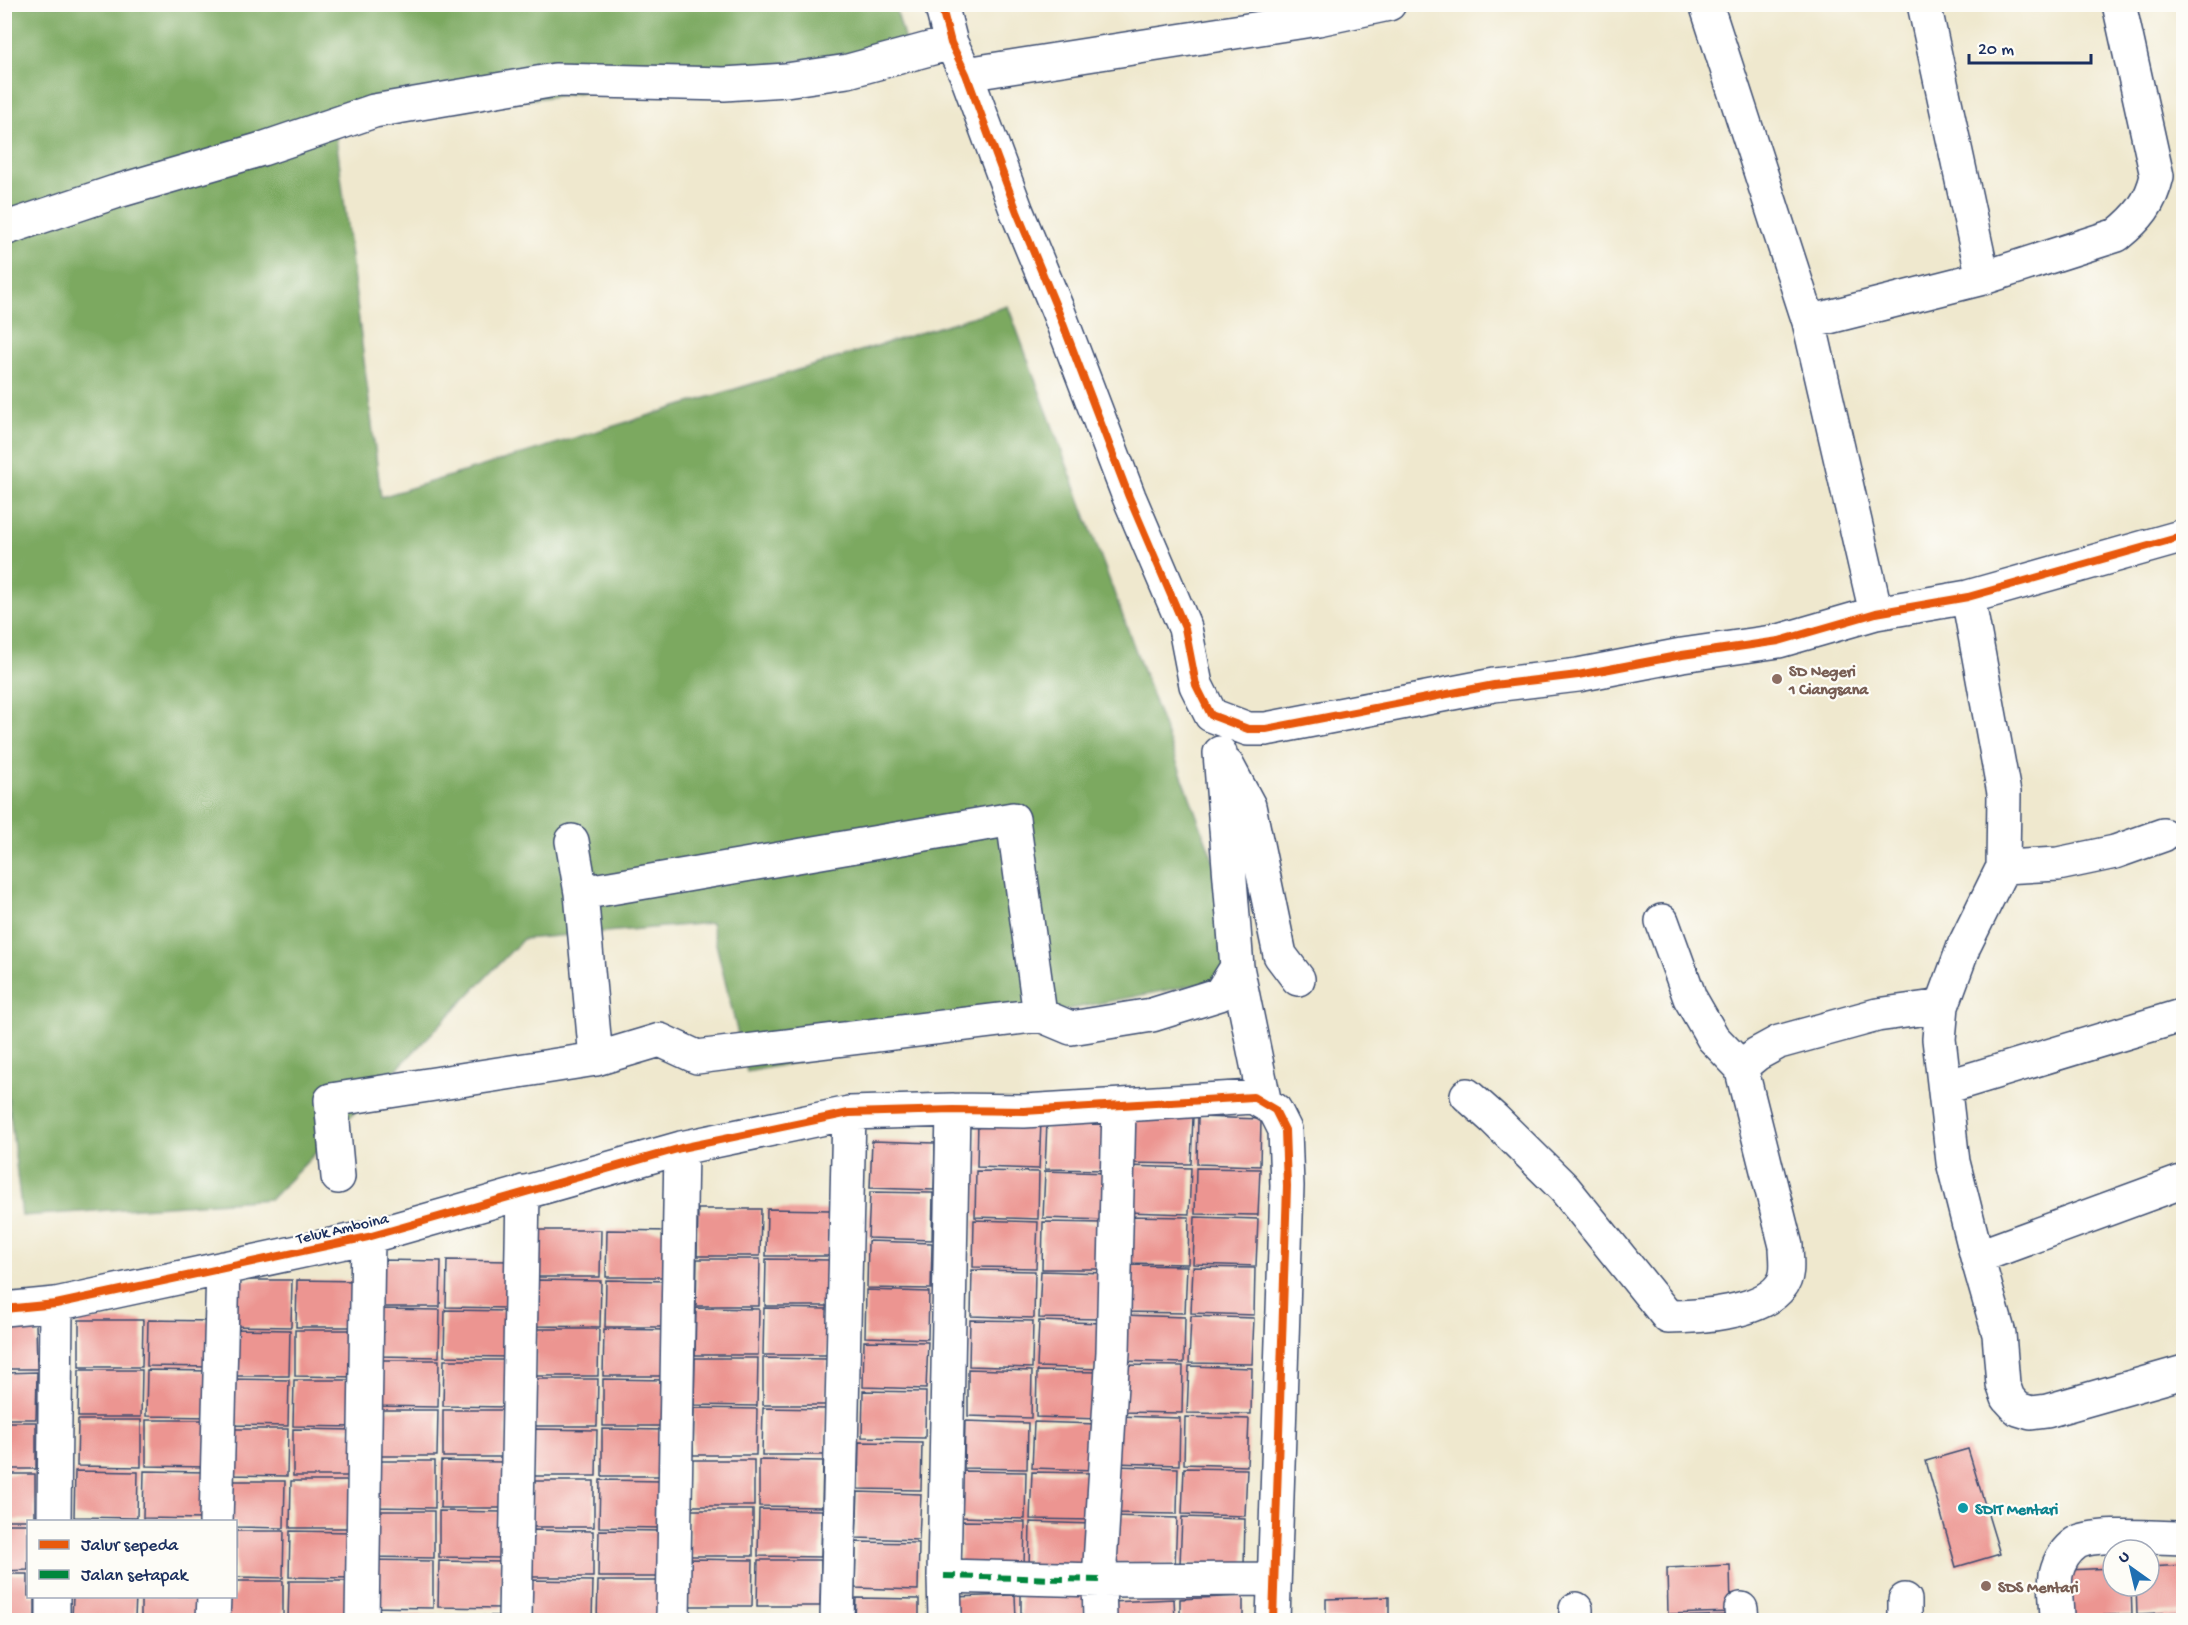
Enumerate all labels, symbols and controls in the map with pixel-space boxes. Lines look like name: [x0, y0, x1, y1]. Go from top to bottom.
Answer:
scale bar: [1969, 27, 2090, 65]
text: 20 m: [1978, 40, 2014, 61]
place label: SD Negeri 1 Ciangsana: [1788, 664, 1869, 701]
marker: SD Negeri 1 Ciangsana: [1770, 672, 1784, 686]
street label: Teluk Amboina: [294, 1210, 392, 1250]
marker: SDIT Mentari: [1956, 1501, 1970, 1515]
place label: SDIT Mentari: [1975, 1502, 2059, 1521]
legend: [27, 1520, 237, 1598]
text: Jalur sepeda: [81, 1536, 179, 1557]
north arrow: [2101, 1538, 2161, 1598]
text: U: [2115, 1548, 2134, 1569]
text: Jalan setapak: [81, 1566, 189, 1587]
marker: SDS Mentari: [1979, 1579, 1993, 1593]
place label: SDS Mentari: [1998, 1580, 2079, 1599]

